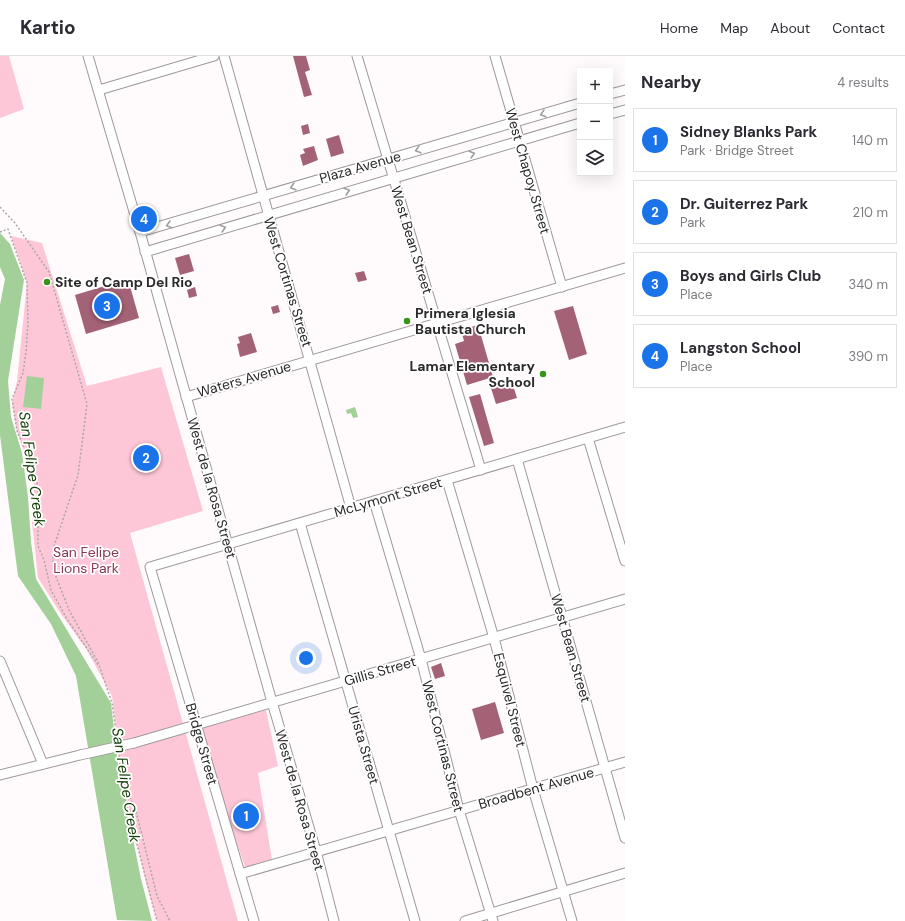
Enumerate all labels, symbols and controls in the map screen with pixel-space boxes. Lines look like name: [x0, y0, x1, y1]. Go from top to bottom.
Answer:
text: Kartio: [20, 15, 76, 40]
text: Home: [660, 19, 698, 37]
text: Map: [720, 19, 748, 37]
text: About: [770, 19, 810, 37]
text: Contact: [832, 19, 885, 37]
map controls: [577, 68, 613, 176]
button: +: [577, 68, 613, 104]
text: Nearby: [641, 71, 701, 93]
text: 4 results: [837, 74, 889, 91]
button: −: [577, 104, 613, 140]
street label: West Chapoy Street: [501, 106, 555, 236]
one-way arrow: [539, 109, 546, 118]
text: Sidney Blanks Park: [680, 122, 817, 142]
text: 1: [653, 132, 657, 149]
text: 140 m: [852, 132, 888, 149]
button: layers: [577, 140, 613, 176]
text: Park · Bridge Street: [680, 142, 794, 159]
one-way arrow: [414, 145, 421, 154]
street label: Plaza Avenue: [317, 147, 403, 187]
one-way arrow: [469, 150, 476, 159]
one-way arrow: [290, 182, 297, 191]
street label: West Bean Street: [387, 184, 437, 296]
one-way arrow: [344, 187, 351, 196]
text: Dr. Guiterrez Park: [680, 194, 808, 214]
pin: 4: [131, 204, 157, 234]
text: 2: [651, 204, 659, 221]
text: 210 m: [853, 204, 888, 221]
text: Park: [680, 214, 706, 231]
street label: West Cortinas Street: [260, 215, 316, 349]
one-way arrow: [165, 220, 172, 229]
one-way arrow: [219, 224, 226, 233]
text: Boys and Girls Club: [680, 266, 821, 286]
place label: Site of Camp Del Rio: [55, 273, 193, 291]
text: 3: [651, 276, 659, 293]
text: 340 m: [848, 276, 888, 293]
marker: Site of Camp Del Rio: [42, 277, 52, 287]
text: Place: [680, 286, 712, 303]
pin: 3: [94, 291, 120, 321]
place label: Primera Iglesia Bautista Church: [415, 304, 526, 338]
marker: Primera Iglesia Bautista Church: [402, 316, 412, 326]
text: Langston School: [680, 338, 801, 358]
text: 4: [651, 348, 659, 365]
text: 390 m: [849, 348, 888, 365]
street label: Waters Avenue: [195, 357, 293, 401]
place label: Lamar Elementary School: [410, 357, 536, 391]
text: Place: [680, 358, 712, 375]
marker: Lamar Elementary School: [538, 369, 548, 379]
water label: San Felipe Creek: [14, 410, 50, 528]
street label: West de la Rosa Street: [183, 415, 241, 561]
pin: 2: [133, 443, 159, 473]
street label: McLymont Street: [332, 473, 444, 521]
park label: San Felipe Lions Park: [53, 543, 119, 577]
street label: West Bean Street: [547, 592, 595, 704]
your location: [296, 648, 316, 668]
street label: Esquivel Street: [490, 651, 530, 749]
street label: Gillis Street: [342, 652, 418, 690]
street label: West Cortinas Street: [418, 678, 468, 814]
street label: Bridge Street: [182, 701, 222, 787]
street label: Urista Street: [344, 704, 384, 786]
water label: San Felipe Creek: [107, 726, 145, 844]
street label: West de la Rosa Street: [271, 727, 329, 873]
street label: Broadbent Avenue: [476, 763, 596, 813]
pin: 1: [233, 801, 259, 831]

